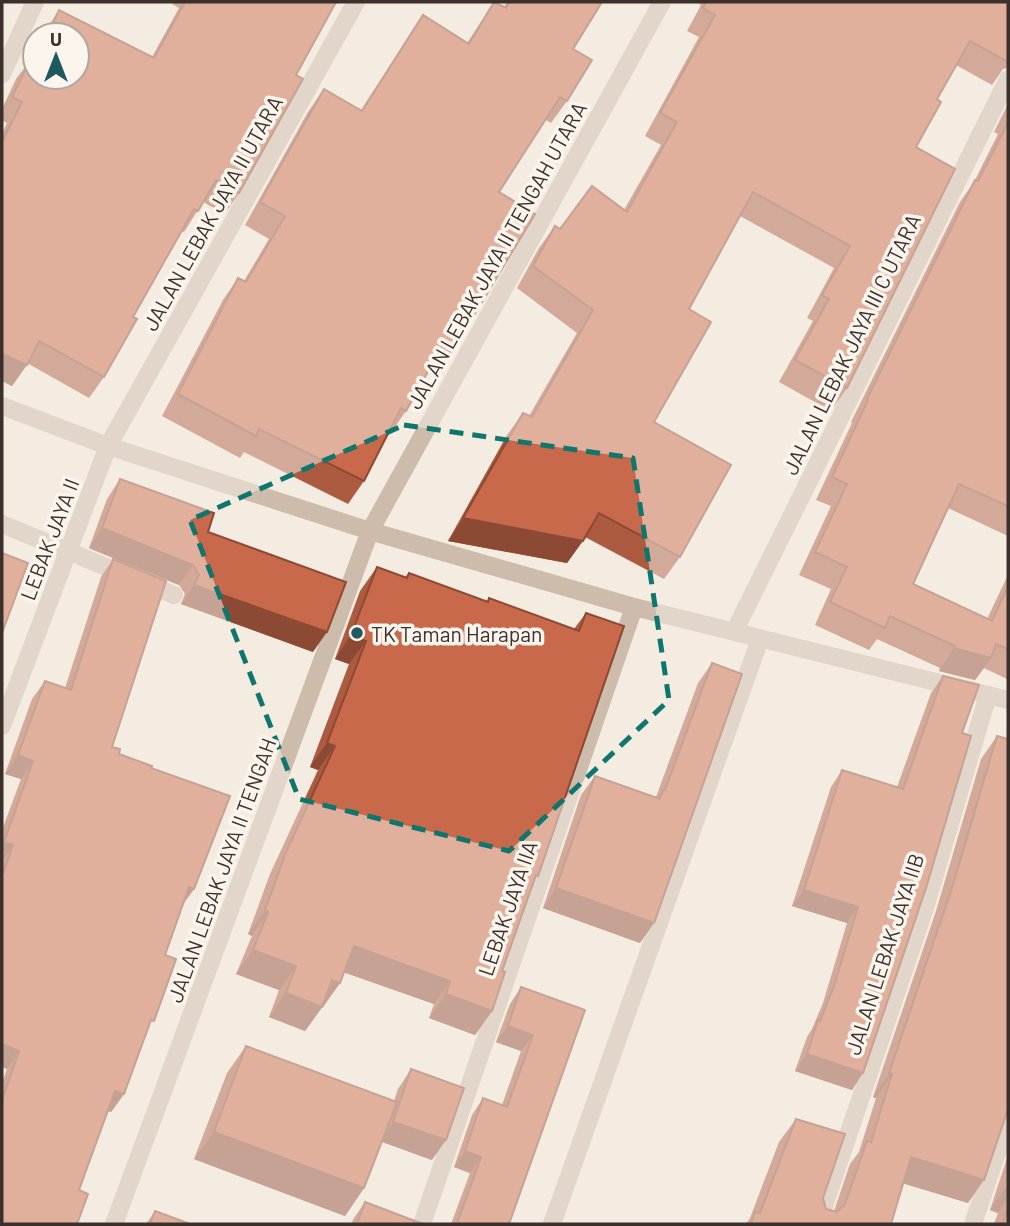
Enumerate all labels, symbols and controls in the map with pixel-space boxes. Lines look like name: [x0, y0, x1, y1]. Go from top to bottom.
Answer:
north arrow: [21, 21, 91, 91]
text: U: [50, 27, 62, 50]
street label: JALAN LEBAK JAYA II UTARA: [137, 91, 287, 335]
street label: JALAN LEBAK JAYA II TENGAH UTARA: [401, 97, 591, 413]
street label: JALAN LEBAK JAYA III C UTARA: [777, 209, 925, 478]
street label: LEBAK JAYA II: [14, 475, 84, 603]
place label: TK Taman Harapan: [371, 621, 542, 646]
marker: TK Taman Harapan: [349, 625, 365, 641]
street label: JALAN LEBAK JAYA II TENGAH: [161, 734, 281, 1006]
street label: LEBAK JAYA IIA: [472, 837, 542, 979]
street label: JALAN LEBAK JAYA IIB: [840, 850, 928, 1058]

